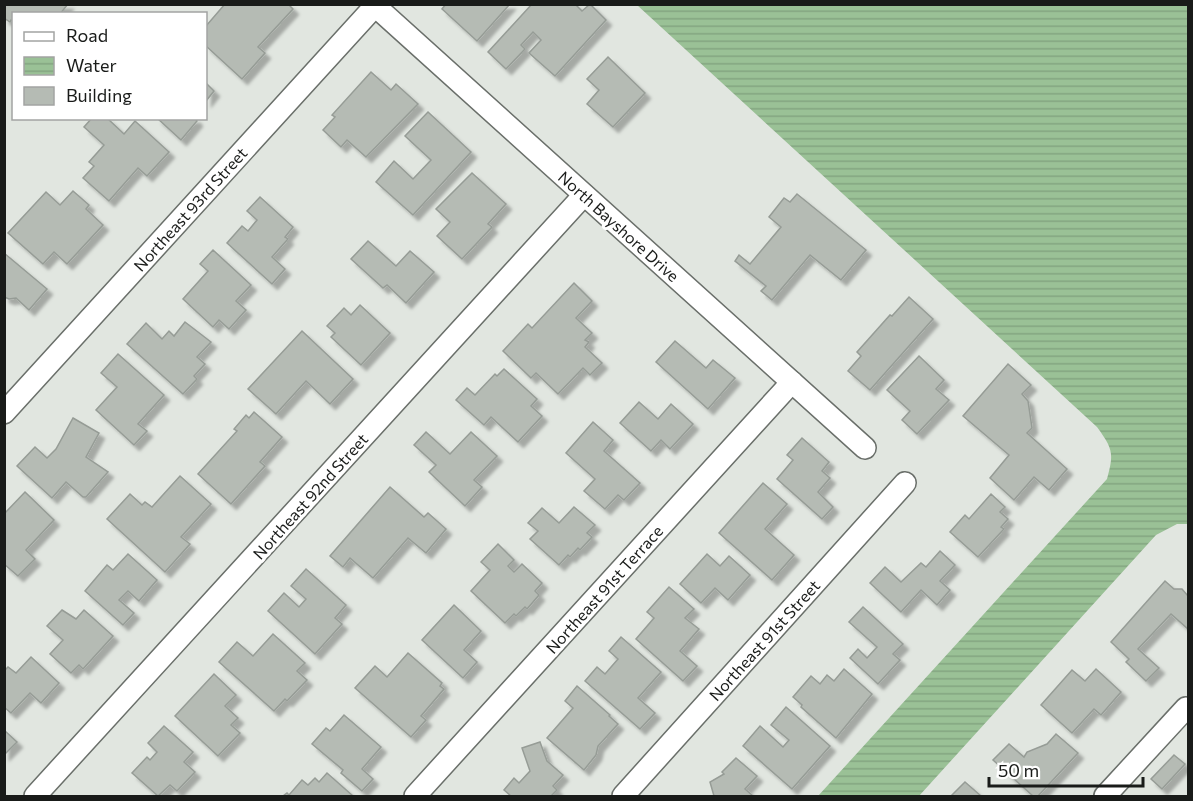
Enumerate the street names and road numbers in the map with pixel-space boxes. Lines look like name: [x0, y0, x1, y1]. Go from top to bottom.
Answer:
street label: Northeast 93rd Street: [129, 143, 251, 275]
street label: North Bayshore Drive: [555, 167, 683, 285]
street label: Northeast 92nd Street: [249, 429, 372, 563]
street label: Northeast 91st Terrace: [542, 521, 666, 657]
street label: Northeast 91st Street: [705, 575, 824, 704]

